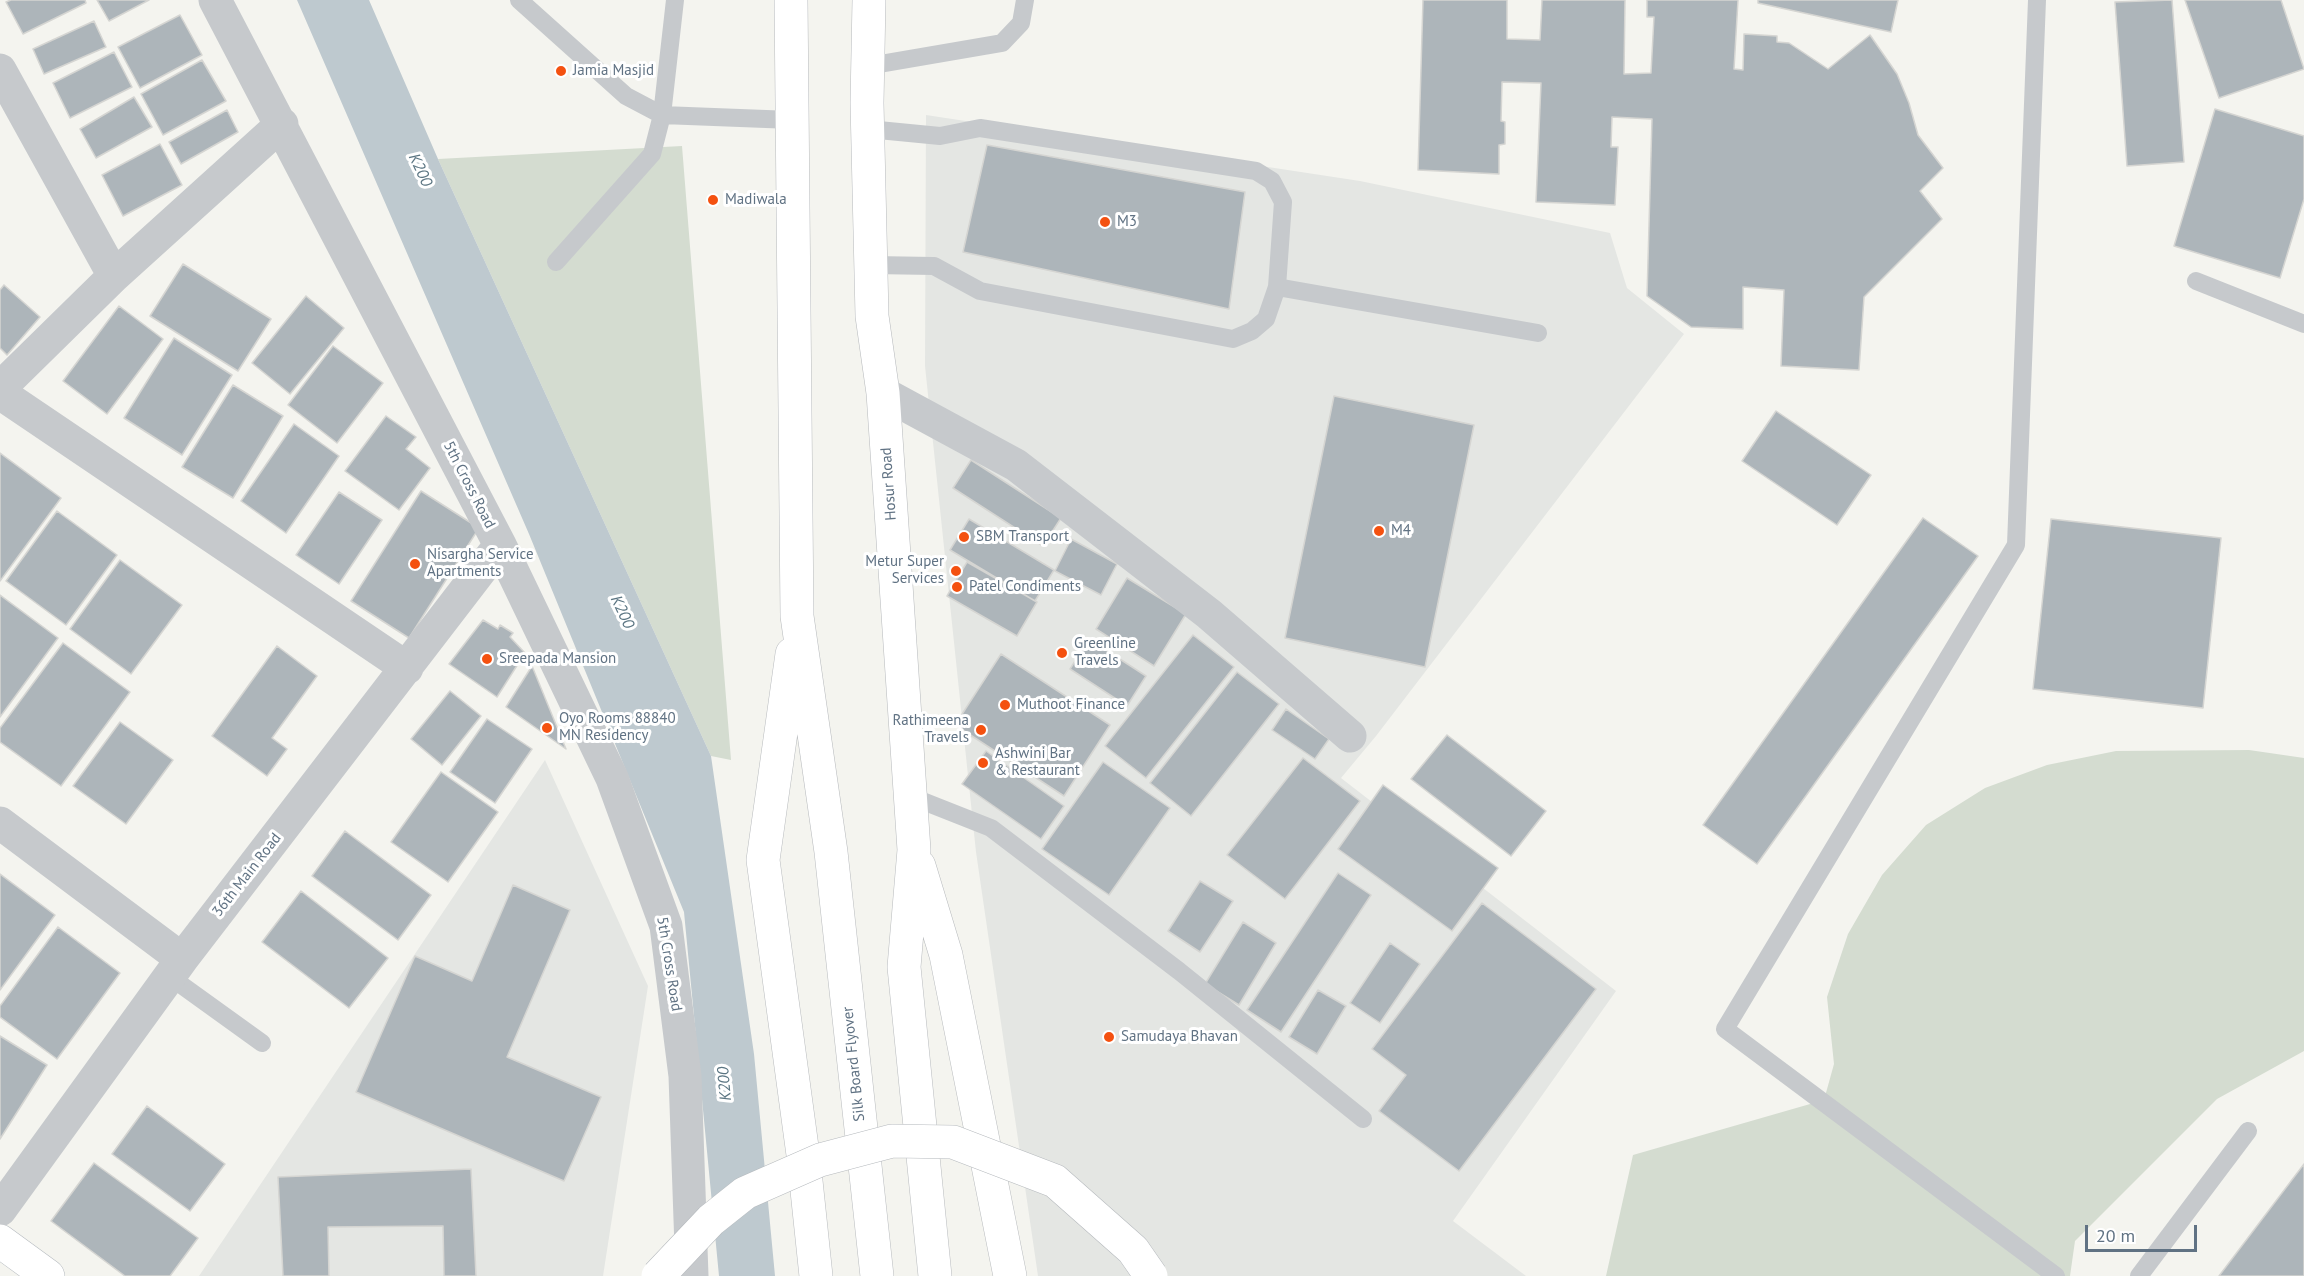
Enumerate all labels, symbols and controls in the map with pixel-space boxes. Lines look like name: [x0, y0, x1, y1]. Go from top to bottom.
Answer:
place label: Jamia Masjid: [573, 62, 654, 80]
marker: Jamia Masjid: [554, 64, 568, 78]
water label: K200: [404, 150, 436, 190]
place label: Madiwala: [725, 191, 787, 209]
marker: Madiwala: [706, 193, 720, 207]
place label: M3: [1117, 213, 1137, 231]
marker: M3: [1098, 215, 1112, 229]
street label: 5th Cross Road: [439, 438, 499, 532]
street label: Hosur Road: [877, 447, 901, 521]
place label: M4: [1391, 522, 1411, 540]
marker: M4: [1372, 524, 1386, 538]
place label: SBM Transport: [976, 528, 1069, 546]
marker: SBM Transport: [957, 530, 971, 544]
place label: Nisargha Service Apartments: [427, 546, 534, 581]
place label: Metur Super Services: [865, 553, 944, 588]
marker: Nisargha Service Apartments: [408, 557, 422, 571]
marker: Metur Super Services: [949, 564, 963, 578]
place label: Patel Condiments: [969, 578, 1081, 596]
marker: Patel Condiments: [950, 580, 964, 594]
water label: K200: [606, 592, 638, 632]
place label: Greenline Travels: [1074, 635, 1136, 670]
marker: Greenline Travels: [1055, 646, 1069, 660]
place label: Sreepada Mansion: [499, 650, 616, 668]
marker: Sreepada Mansion: [480, 652, 494, 666]
place label: Muthoot Finance: [1017, 696, 1125, 714]
marker: Muthoot Finance: [998, 698, 1012, 712]
place label: Oyo Rooms 88840 MN Residency: [559, 710, 676, 745]
place label: Rathimeena Travels: [893, 712, 969, 747]
marker: Oyo Rooms 88840 MN Residency: [540, 721, 554, 735]
marker: Rathimeena Travels: [974, 723, 988, 737]
place label: Ashwini Bar & Restaurant: [995, 745, 1080, 780]
marker: Ashwini Bar & Restaurant: [976, 756, 990, 770]
street label: 36th Main Road: [209, 830, 285, 920]
street label: 5th Cross Road: [653, 916, 685, 1012]
street label: Silk Board Flyover: [839, 1006, 869, 1122]
place label: Samudaya Bhavan: [1121, 1028, 1238, 1046]
marker: Samudaya Bhavan: [1102, 1030, 1116, 1044]
water label: K200: [714, 1066, 736, 1102]
scale bar: [2088, 1213, 2200, 1251]
text: 20 m: [2096, 1224, 2135, 1247]

